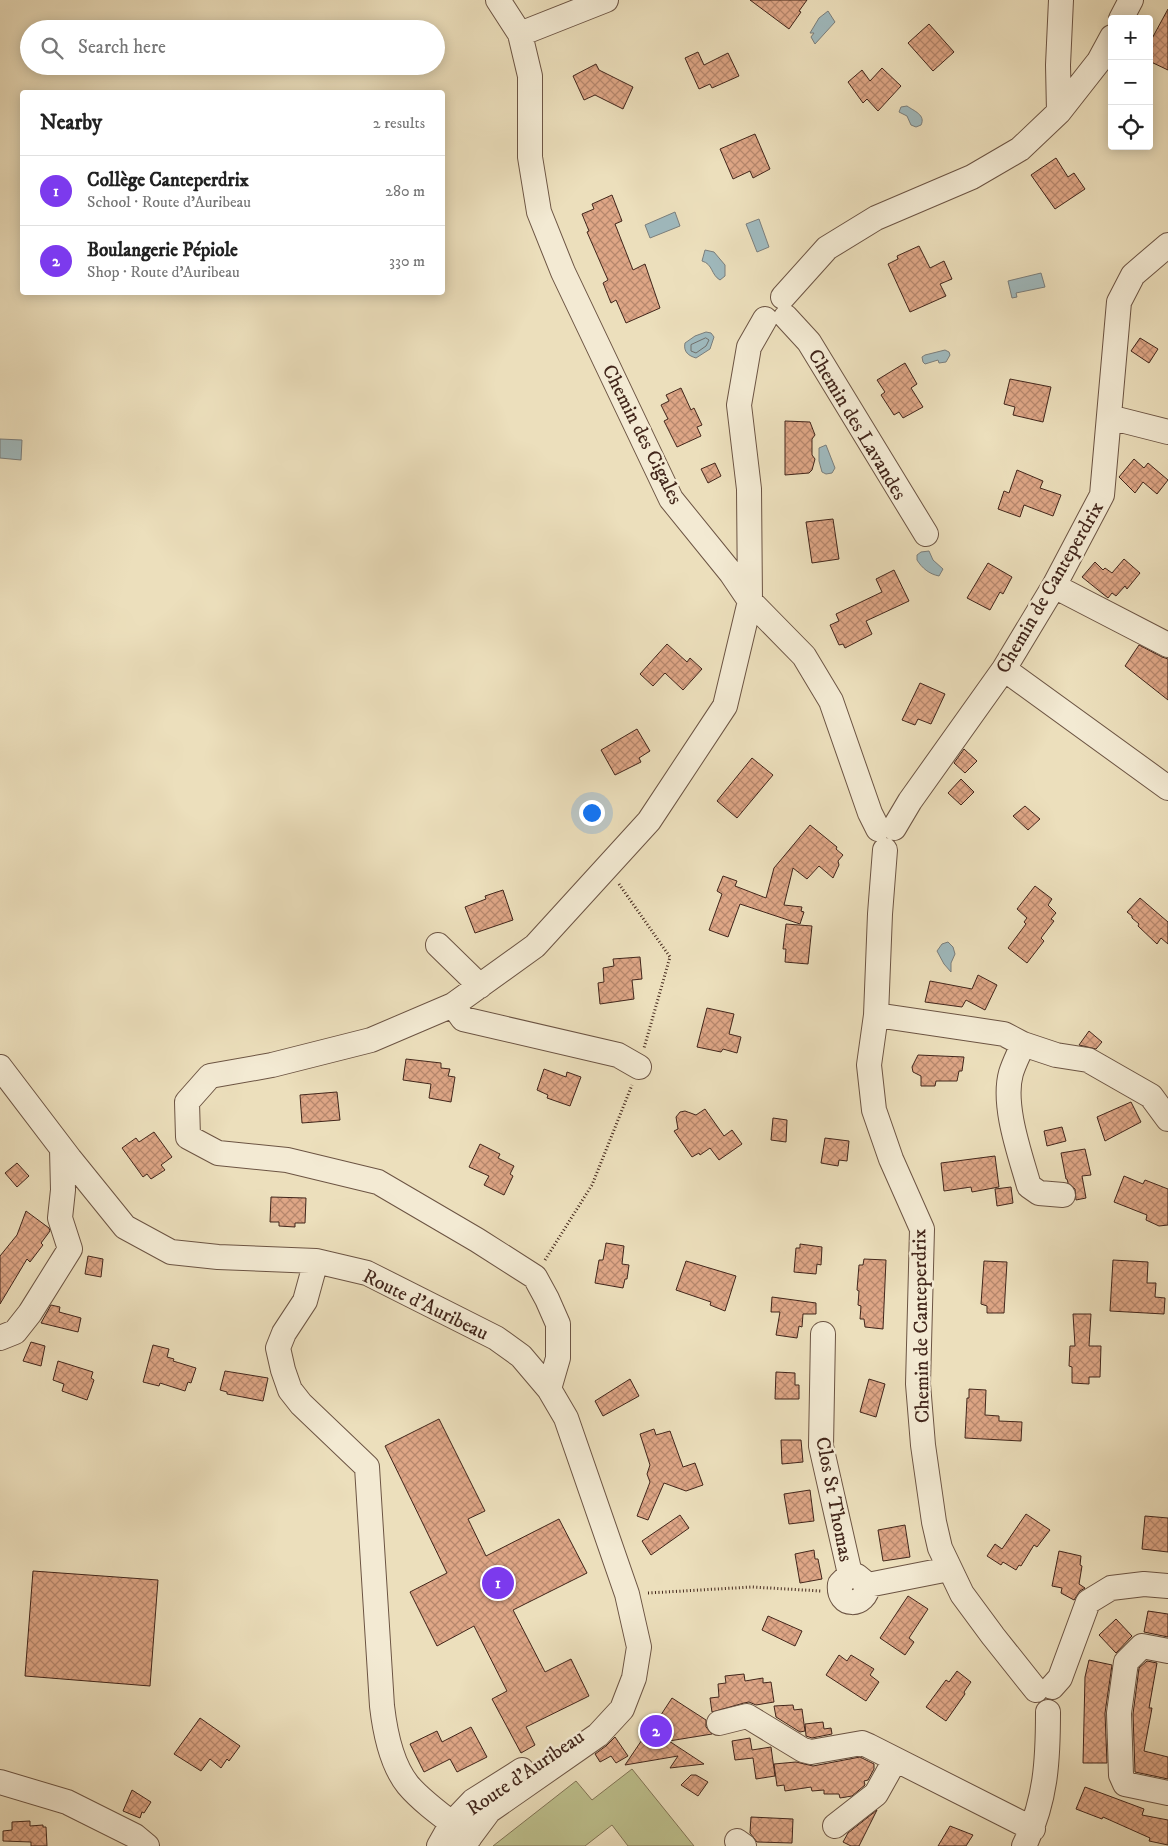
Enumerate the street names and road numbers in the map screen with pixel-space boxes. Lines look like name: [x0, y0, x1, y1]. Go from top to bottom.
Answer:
street label: Chemin des Lavandes: [802, 345, 912, 505]
street label: Chemin des Cigales: [596, 361, 688, 509]
street label: Chemin de Canteperdrix: [991, 497, 1110, 678]
street label: Chemin de Canteperdrix: [907, 1228, 936, 1423]
street label: Route d'Auribeau: [358, 1264, 492, 1347]
street label: Clos St Thomas: [809, 1435, 858, 1564]
street label: Route d'Auribeau: [462, 1725, 590, 1822]

